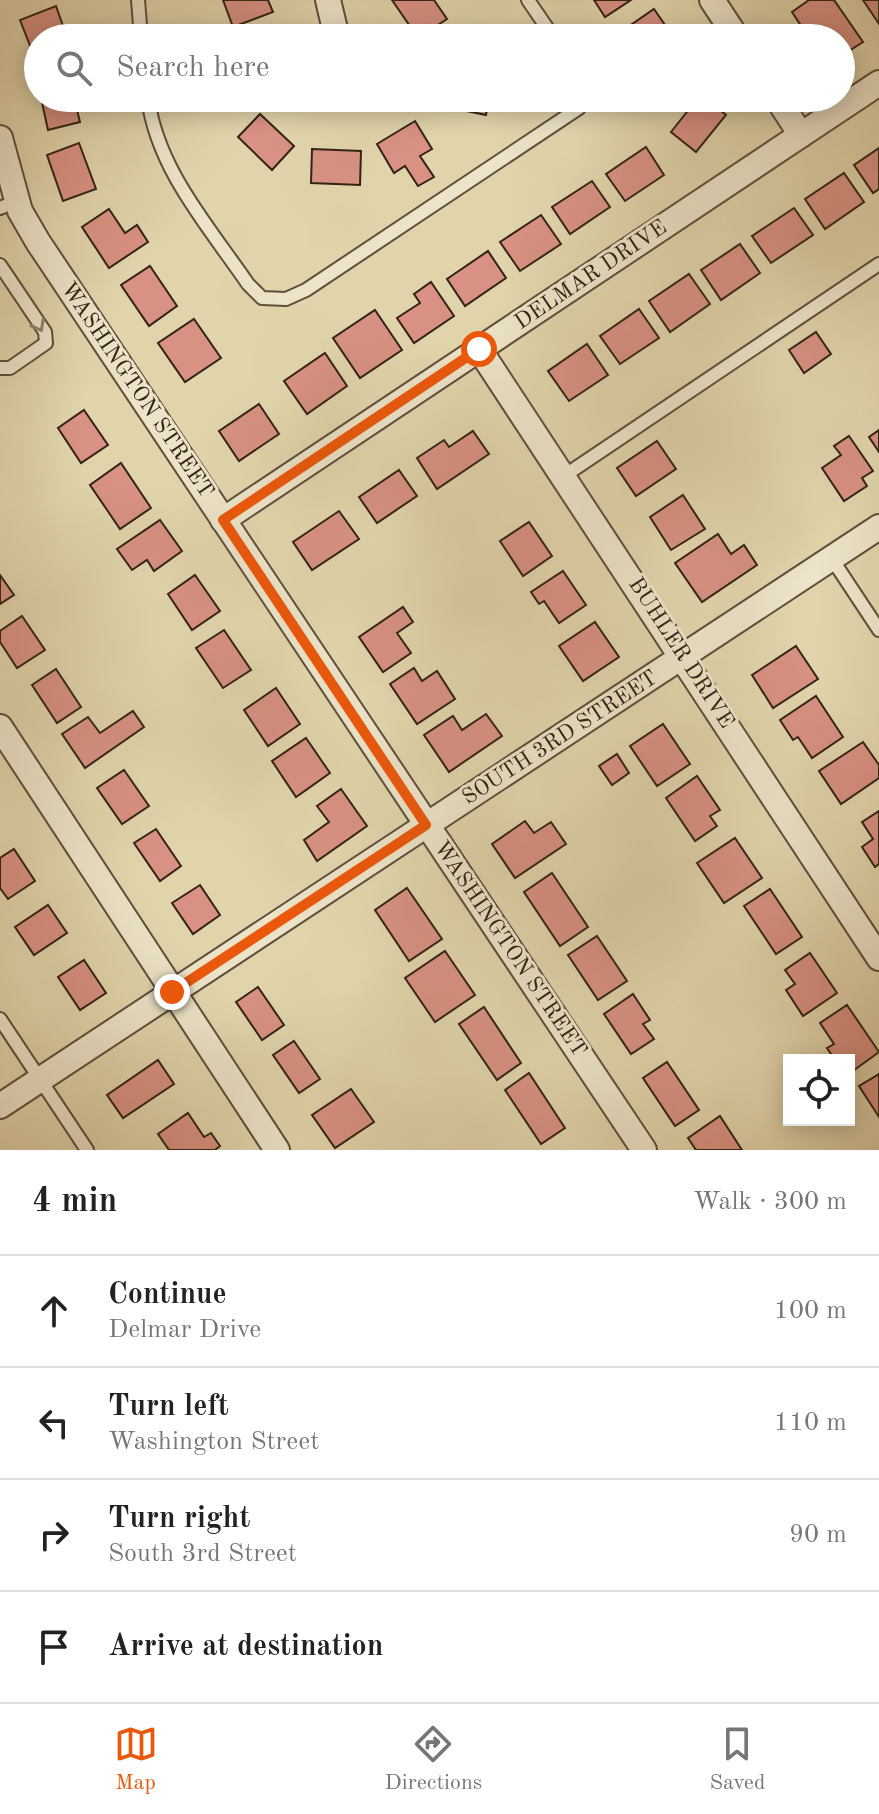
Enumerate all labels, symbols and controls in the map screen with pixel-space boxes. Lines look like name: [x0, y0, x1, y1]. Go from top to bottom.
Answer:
search box: [24, 24, 855, 112]
icon: search: [52, 46, 96, 90]
text: Search here: [116, 53, 270, 83]
street label: DELMAR DRIVE: [511, 216, 671, 334]
street label: WASHINGTON STREET: [57, 278, 217, 502]
one-way arrow: [29, 318, 45, 332]
route start: [461, 331, 497, 367]
street label: BUHLER DRIVE: [624, 574, 738, 732]
street label: SOUTH 3RD STREET: [458, 667, 662, 809]
street label: WASHINGTON STREET: [430, 837, 590, 1061]
route end: [154, 974, 190, 1010]
map controls: [783, 1054, 855, 1126]
button: locate: [783, 1054, 855, 1126]
text: 4 min: [32, 1185, 117, 1219]
text: Walk · 300 m: [693, 1189, 847, 1215]
text: Continue: [108, 1280, 227, 1310]
icon: ahead: [32, 1289, 76, 1333]
text: 100 m: [774, 1298, 847, 1324]
text: Delmar Drive: [108, 1317, 261, 1343]
text: Turn left: [108, 1392, 229, 1422]
icon: left: [32, 1401, 76, 1445]
text: 110 m: [774, 1410, 847, 1436]
text: Washington Street: [108, 1429, 319, 1455]
text: Turn right: [108, 1504, 250, 1534]
icon: right: [32, 1513, 76, 1557]
text: 90 m: [789, 1522, 847, 1548]
text: South 3rd Street: [108, 1541, 297, 1567]
icon: arrive: [32, 1625, 76, 1669]
text: Arrive at destination: [108, 1632, 383, 1662]
tab: Map: [114, 1722, 158, 1797]
tab: Directions: [385, 1722, 482, 1797]
tab: Saved: [709, 1722, 765, 1797]

